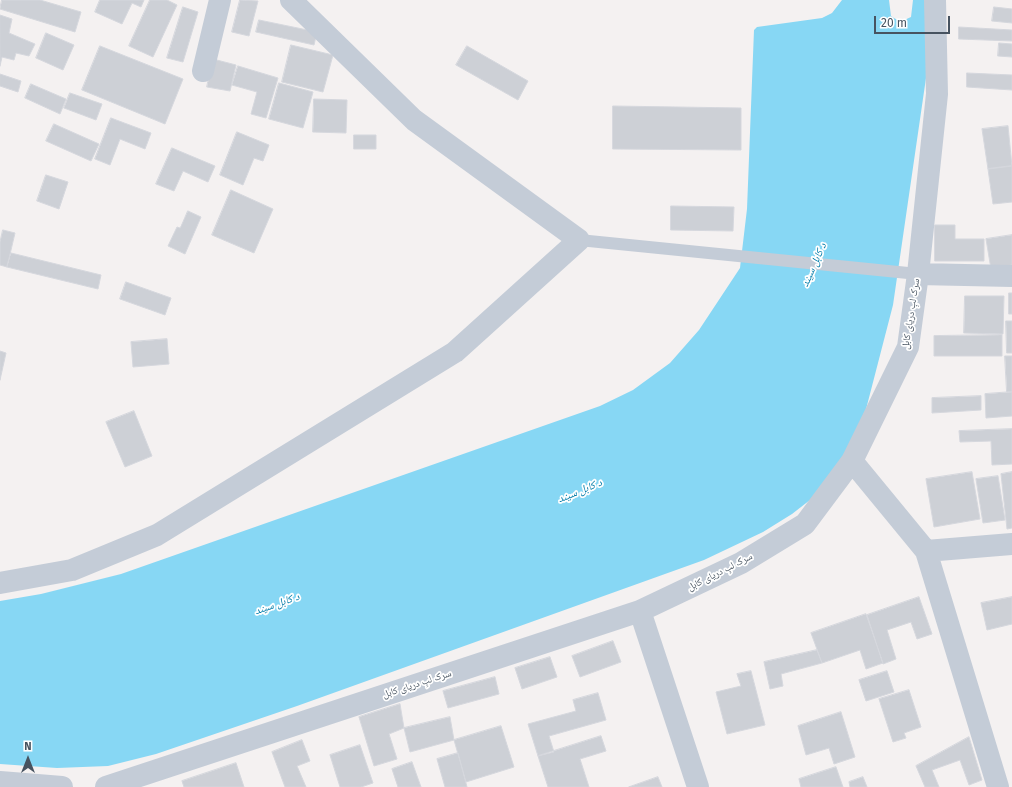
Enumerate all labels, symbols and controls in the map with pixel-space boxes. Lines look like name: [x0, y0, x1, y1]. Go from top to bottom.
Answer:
scale bar: [876, 8, 952, 34]
text: 20 m: [881, 16, 907, 30]
water label: د کابل سيند: [798, 241, 830, 289]
street label: سرک لبِ دریای کابل: [899, 278, 923, 350]
water label: د کابل سيند: [556, 476, 604, 506]
street label: سرک لبِ دریای کابل: [685, 550, 755, 594]
water label: د کابل سيند: [253, 590, 301, 618]
street label: سرک لبِ دریای کابل: [381, 667, 453, 701]
north arrow: [8, 739, 48, 779]
text: N: [24, 740, 32, 753]

